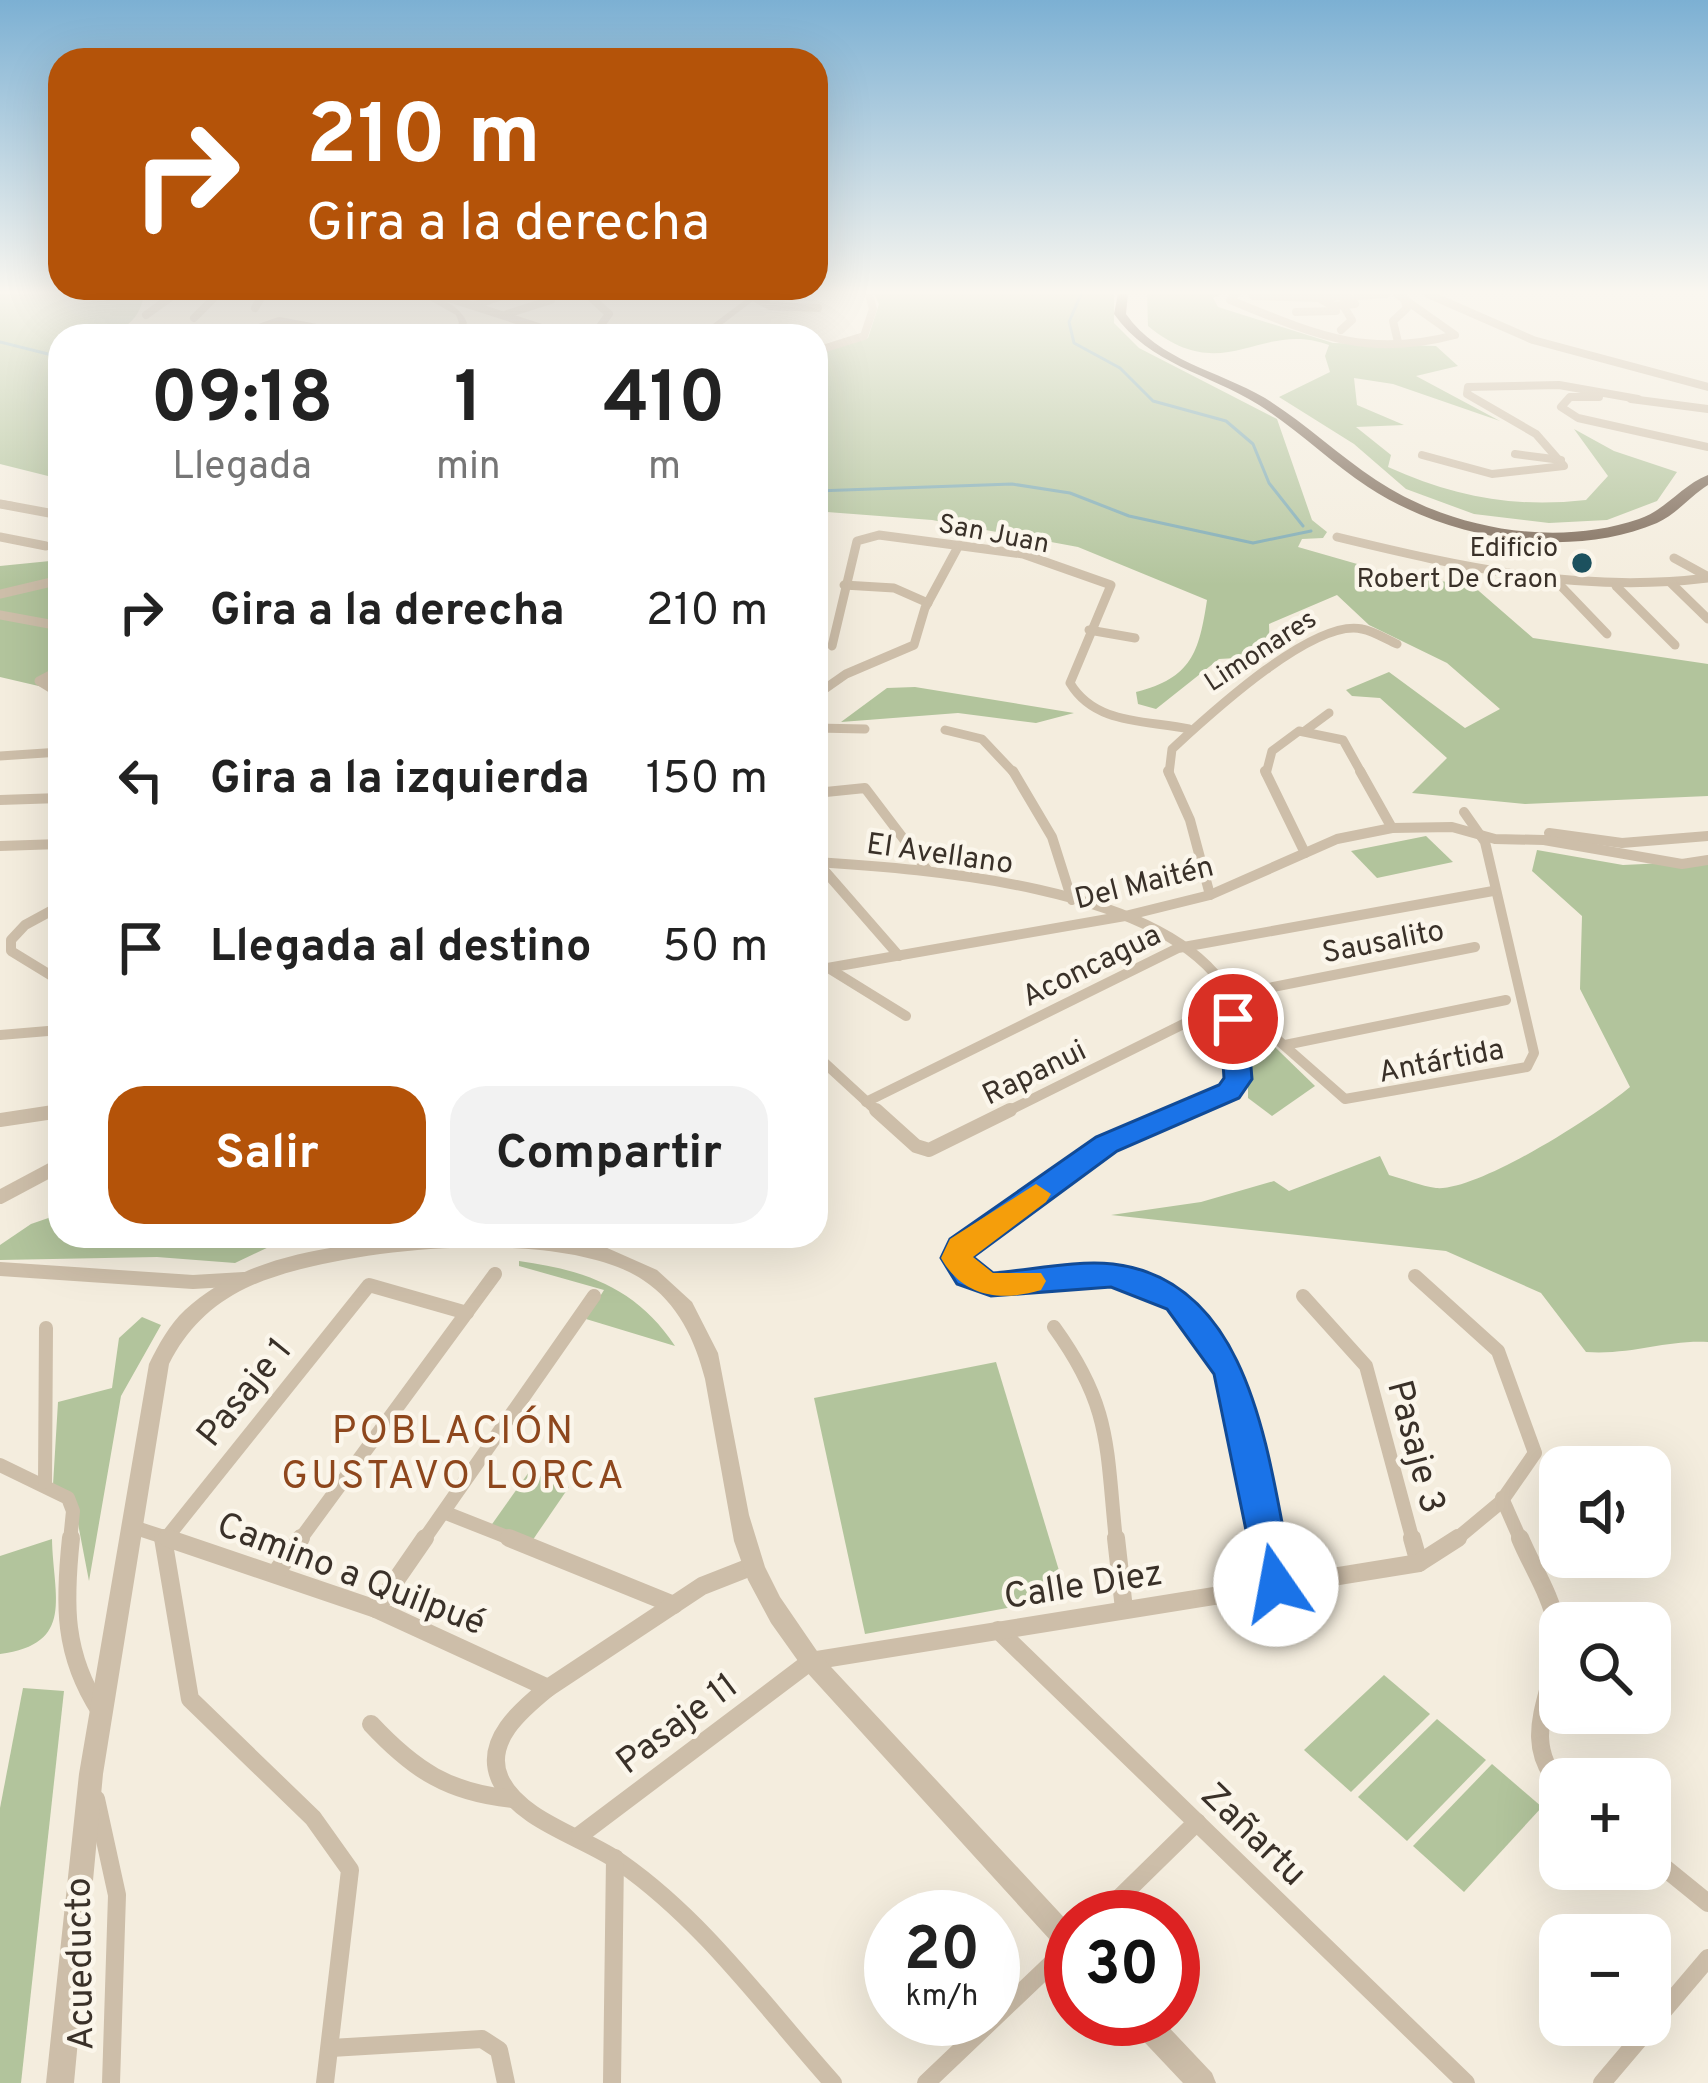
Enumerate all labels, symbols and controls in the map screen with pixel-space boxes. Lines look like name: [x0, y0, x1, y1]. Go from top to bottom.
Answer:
text: 210 m: [306, 87, 541, 193]
icon: right: [108, 96, 264, 252]
text: Gira a la derecha: [306, 191, 710, 260]
text: 09:18: [150, 356, 334, 448]
text: 1: [454, 356, 483, 448]
text: 410: [603, 356, 726, 448]
text: Llegada: [172, 444, 312, 493]
text: min: [436, 444, 501, 493]
text: m: [648, 444, 681, 493]
street label: San Juan: [935, 508, 1052, 562]
place label: Edificio Robert De Craon: [1357, 532, 1558, 597]
marker: Edificio Robert De Craon: [1569, 550, 1595, 576]
icon: right: [108, 579, 174, 645]
text: Gira a la derecha: [210, 584, 564, 641]
text: 210 m: [646, 584, 768, 641]
street label: Limonares: [1199, 603, 1324, 700]
icon: left: [108, 747, 174, 813]
text: Gira a la izquierda: [210, 752, 590, 809]
text: 150 m: [646, 752, 768, 809]
street label: El Avellano: [864, 827, 1015, 884]
street label: Del Maitén: [1071, 849, 1218, 920]
street label: Sausalito: [1319, 914, 1448, 973]
icon: arrive: [108, 915, 174, 981]
street label: Aconcagua: [1017, 918, 1168, 1017]
text: Llegada al destino: [210, 920, 591, 977]
text: 50 m: [663, 920, 768, 977]
pin: [1182, 968, 1284, 1070]
icon: arrive: [1200, 986, 1266, 1052]
street label: Antártida: [1376, 1032, 1507, 1093]
street label: Rapanui: [977, 1033, 1093, 1115]
button: Salir: [108, 1086, 426, 1224]
button: Compartir: [450, 1086, 768, 1224]
street label: Pasaje 1: [188, 1329, 304, 1458]
street label: Pasaje 3: [1374, 1375, 1454, 1519]
district label: POBLACIÓN GUSTAVO LORCA: [281, 1405, 627, 1503]
map controls: [1539, 1446, 1671, 2046]
button: sound: [1539, 1446, 1671, 1578]
street label: Camino a Quilpué: [210, 1503, 491, 1648]
position arrow: [1213, 1521, 1339, 1647]
street label: Calle Diez: [1001, 1552, 1166, 1622]
button: search: [1539, 1602, 1671, 1734]
street label: Pasaje 11: [608, 1664, 749, 1786]
button: +: [1539, 1758, 1671, 1890]
street label: Zañartu: [1189, 1774, 1315, 1898]
street label: Acueducto: [57, 1877, 107, 2051]
speed limit sign: 30: [1044, 1890, 1200, 2046]
button: −: [1539, 1914, 1671, 2046]
text: 20: [904, 1915, 980, 1991]
text: km/h: [906, 1979, 978, 2016]

